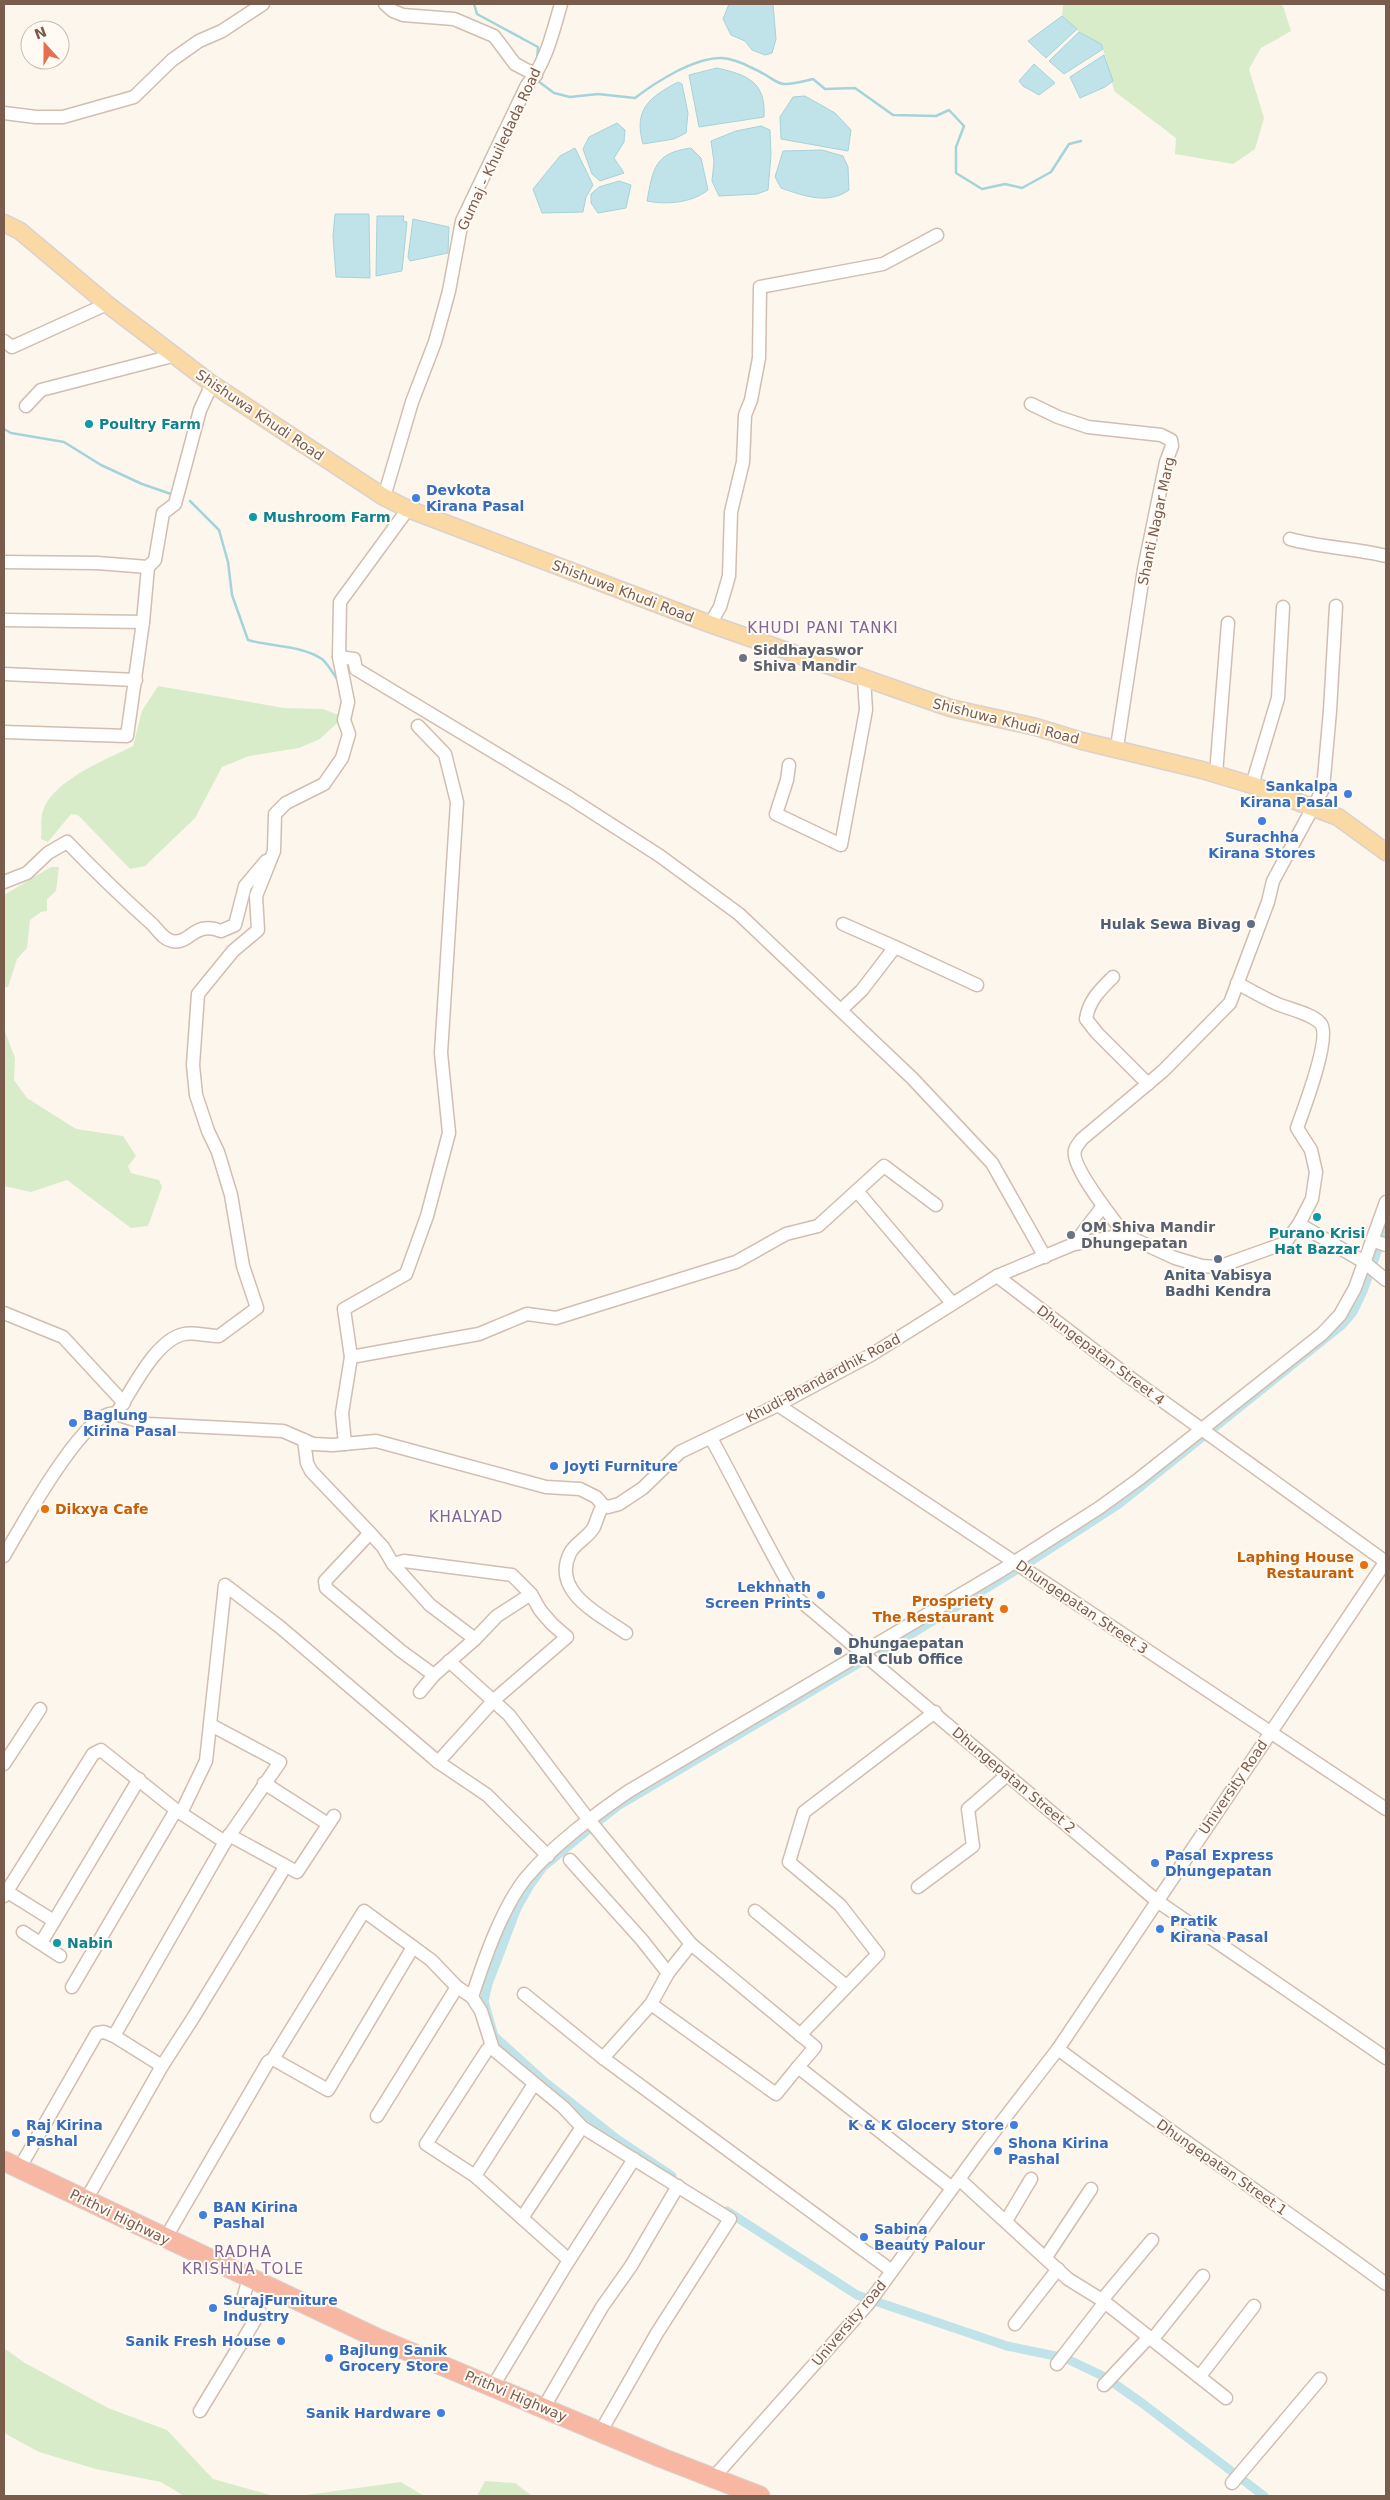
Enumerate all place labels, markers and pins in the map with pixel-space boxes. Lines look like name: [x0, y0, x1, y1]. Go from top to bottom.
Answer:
place label: Poultry Farm: [99, 416, 201, 432]
marker: Poultry Farm: [83, 418, 95, 430]
place label: Devkota Kirana Pasal: [426, 482, 524, 514]
marker: Devkota Kirana Pasal: [410, 492, 422, 504]
place label: Mushroom Farm: [263, 509, 390, 525]
marker: Mushroom Farm: [247, 511, 259, 523]
place label: Siddhayaswor Shiva Mandir: [753, 642, 863, 674]
marker: Siddhayaswor Shiva Mandir: [737, 652, 749, 664]
place label: Sankalpa Kirana Pasal: [1240, 778, 1338, 810]
marker: Sankalpa Kirana Pasal: [1342, 788, 1354, 800]
marker: Surachha Kirana Stores: [1256, 815, 1268, 827]
place label: Surachha Kirana Stores: [1208, 829, 1316, 861]
place label: Hulak Sewa Bivag: [1100, 916, 1241, 932]
marker: Hulak Sewa Bivag: [1245, 918, 1257, 930]
marker: Purano Krisi Hat Bazzar: [1311, 1211, 1323, 1223]
place label: OM Shiva Mandir Dhungepatan: [1081, 1219, 1215, 1251]
place label: Purano Krisi Hat Bazzar: [1269, 1225, 1365, 1257]
marker: OM Shiva Mandir Dhungepatan: [1065, 1229, 1077, 1241]
marker: Anita Vabisya Badhi Kendra: [1212, 1253, 1224, 1265]
place label: Anita Vabisya Badhi Kendra: [1164, 1267, 1272, 1299]
place label: Baglung Kirina Pasal: [83, 1407, 177, 1439]
marker: Baglung Kirina Pasal: [67, 1417, 79, 1429]
place label: Joyti Furniture: [563, 1458, 678, 1474]
marker: Joyti Furniture: [548, 1460, 560, 1472]
place label: Dikxya Cafe: [55, 1501, 149, 1517]
marker: Dikxya Cafe: [39, 1503, 51, 1515]
place label: Laphing House Restaurant: [1237, 1549, 1354, 1581]
marker: Laphing House Restaurant: [1358, 1559, 1370, 1571]
place label: Lekhnath Screen Prints: [705, 1579, 811, 1611]
marker: Lekhnath Screen Prints: [815, 1589, 827, 1601]
place label: Prospriety The Restaurant: [872, 1593, 994, 1625]
marker: Prospriety The Restaurant: [998, 1603, 1010, 1615]
place label: Dhungaepatan Bal Club Office: [848, 1635, 964, 1667]
marker: Dhungaepatan Bal Club Office: [832, 1645, 844, 1657]
place label: Pasal Express Dhungepatan: [1165, 1847, 1273, 1879]
marker: Pasal Express Dhungepatan: [1149, 1857, 1161, 1869]
place label: Pratik Kirana Pasal: [1170, 1913, 1268, 1945]
marker: Pratik Kirana Pasal: [1154, 1923, 1166, 1935]
place label: Nabin: [67, 1935, 113, 1951]
marker: Nabin: [51, 1937, 63, 1949]
place label: Raj Kirina Pashal: [26, 2117, 103, 2149]
place label: K & K Glocery Store: [848, 2117, 1004, 2133]
marker: K & K Glocery Store: [1008, 2119, 1020, 2131]
marker: Raj Kirina Pashal: [10, 2127, 22, 2139]
place label: Shona Kirina Pashal: [1008, 2135, 1109, 2167]
marker: Shona Kirina Pashal: [992, 2145, 1004, 2157]
place label: BAN Kirina Pashal: [213, 2199, 298, 2231]
marker: BAN Kirina Pashal: [197, 2209, 209, 2221]
place label: Sabina Beauty Palour: [874, 2221, 985, 2253]
marker: Sabina Beauty Palour: [858, 2231, 870, 2243]
place label: SurajFurniture Industry: [223, 2292, 338, 2324]
marker: SurajFurniture Industry: [207, 2302, 219, 2314]
place label: Sanik Fresh House: [125, 2333, 271, 2349]
marker: Sanik Fresh House: [275, 2335, 287, 2347]
place label: Bajlung Sanik Grocery Store: [339, 2342, 449, 2374]
marker: Bajlung Sanik Grocery Store: [323, 2352, 335, 2364]
place label: Sanik Hardware: [306, 2405, 431, 2421]
marker: Sanik Hardware: [435, 2407, 447, 2419]

